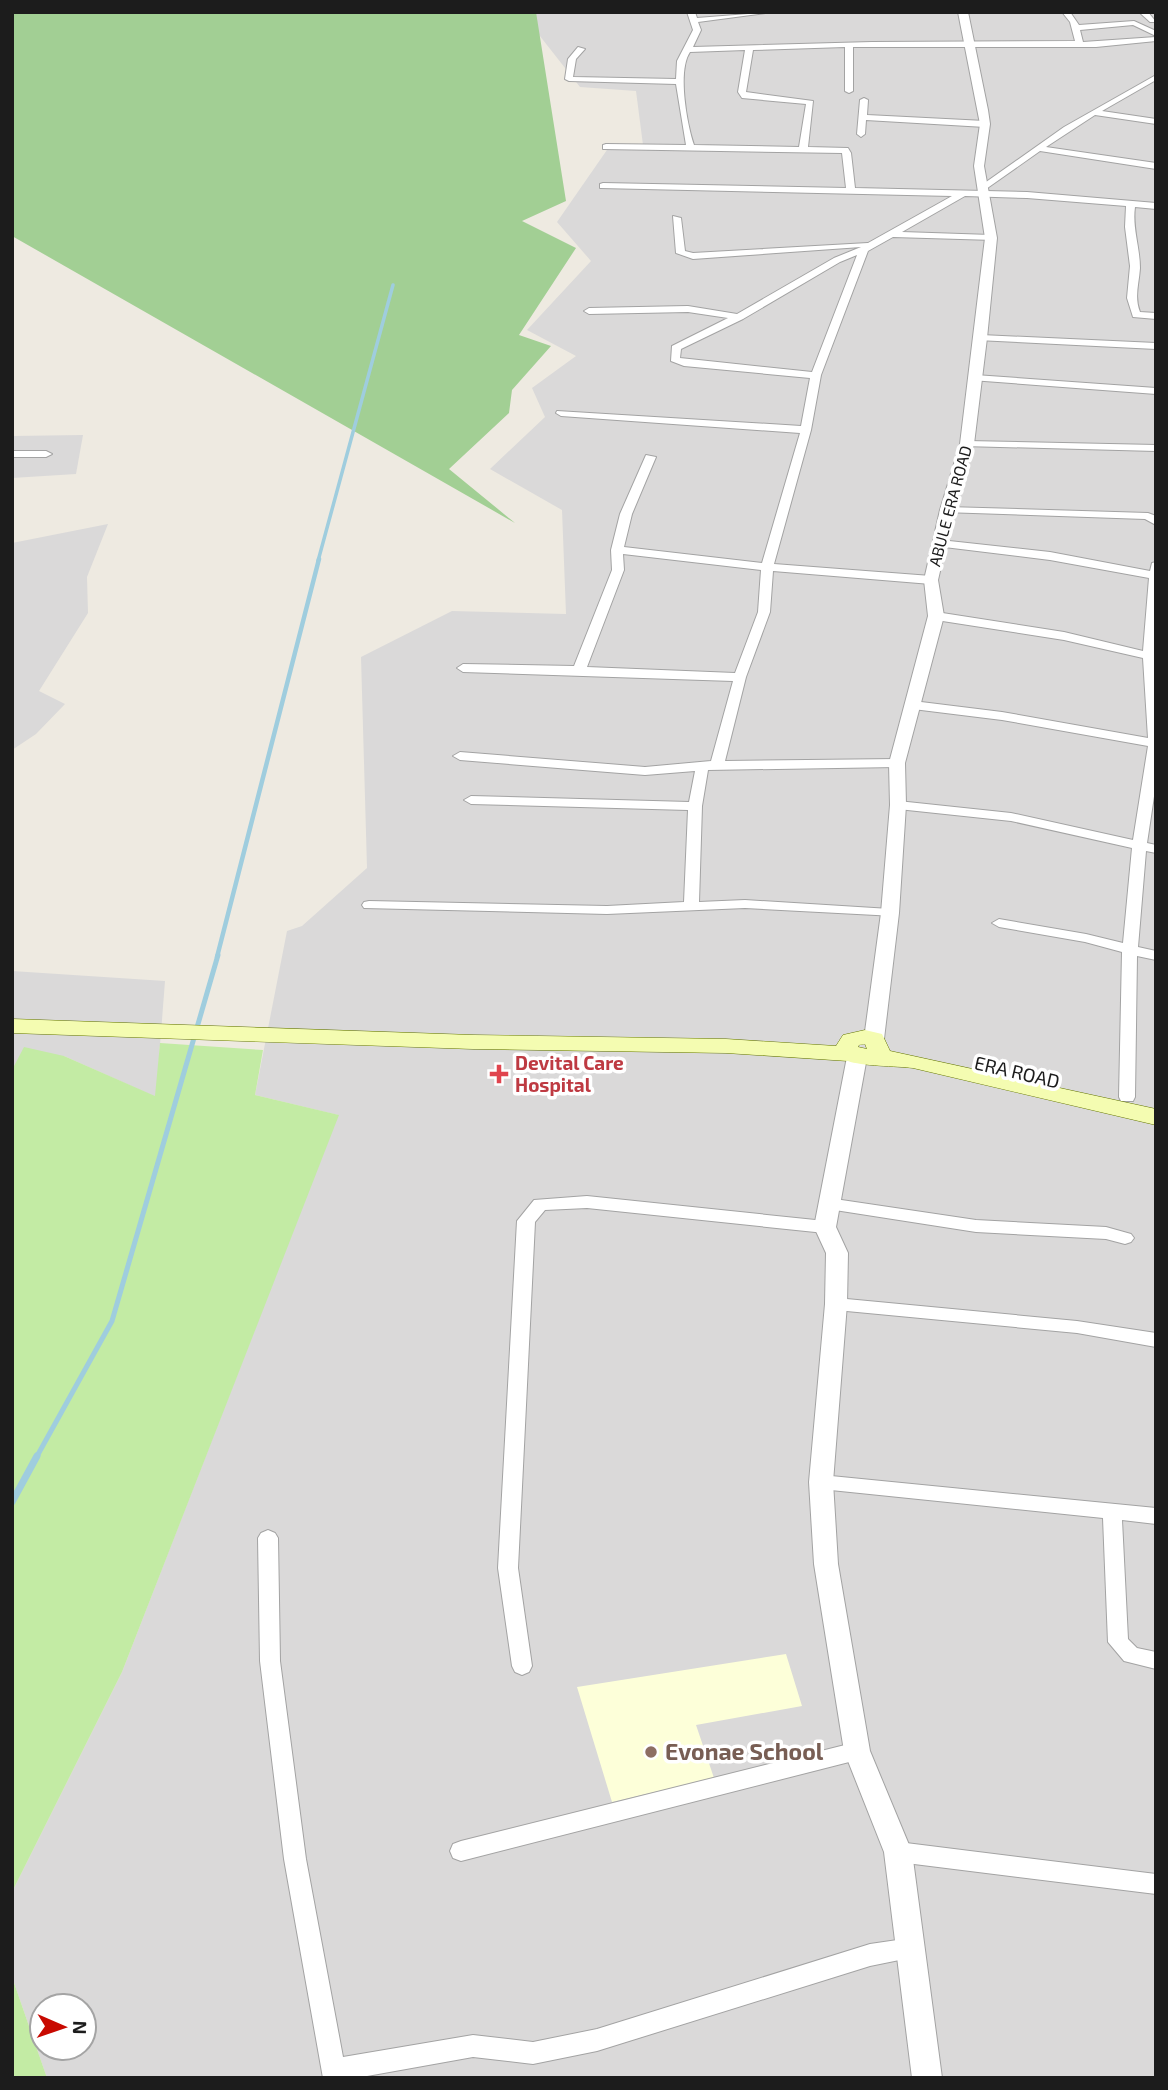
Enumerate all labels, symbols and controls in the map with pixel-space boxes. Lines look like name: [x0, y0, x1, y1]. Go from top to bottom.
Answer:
street label: ABULE ERA ROAD: [924, 443, 975, 568]
place label: Devital Care Hospital: [515, 1051, 624, 1096]
street label: ERA ROAD: [972, 1051, 1062, 1092]
marker: Devital Care Hospital: [489, 1064, 509, 1084]
place label: Evonae School: [665, 1737, 824, 1765]
marker: Evonae School: [643, 1744, 659, 1760]
north arrow: [28, 1992, 98, 2062]
text: N: [69, 2020, 92, 2035]

